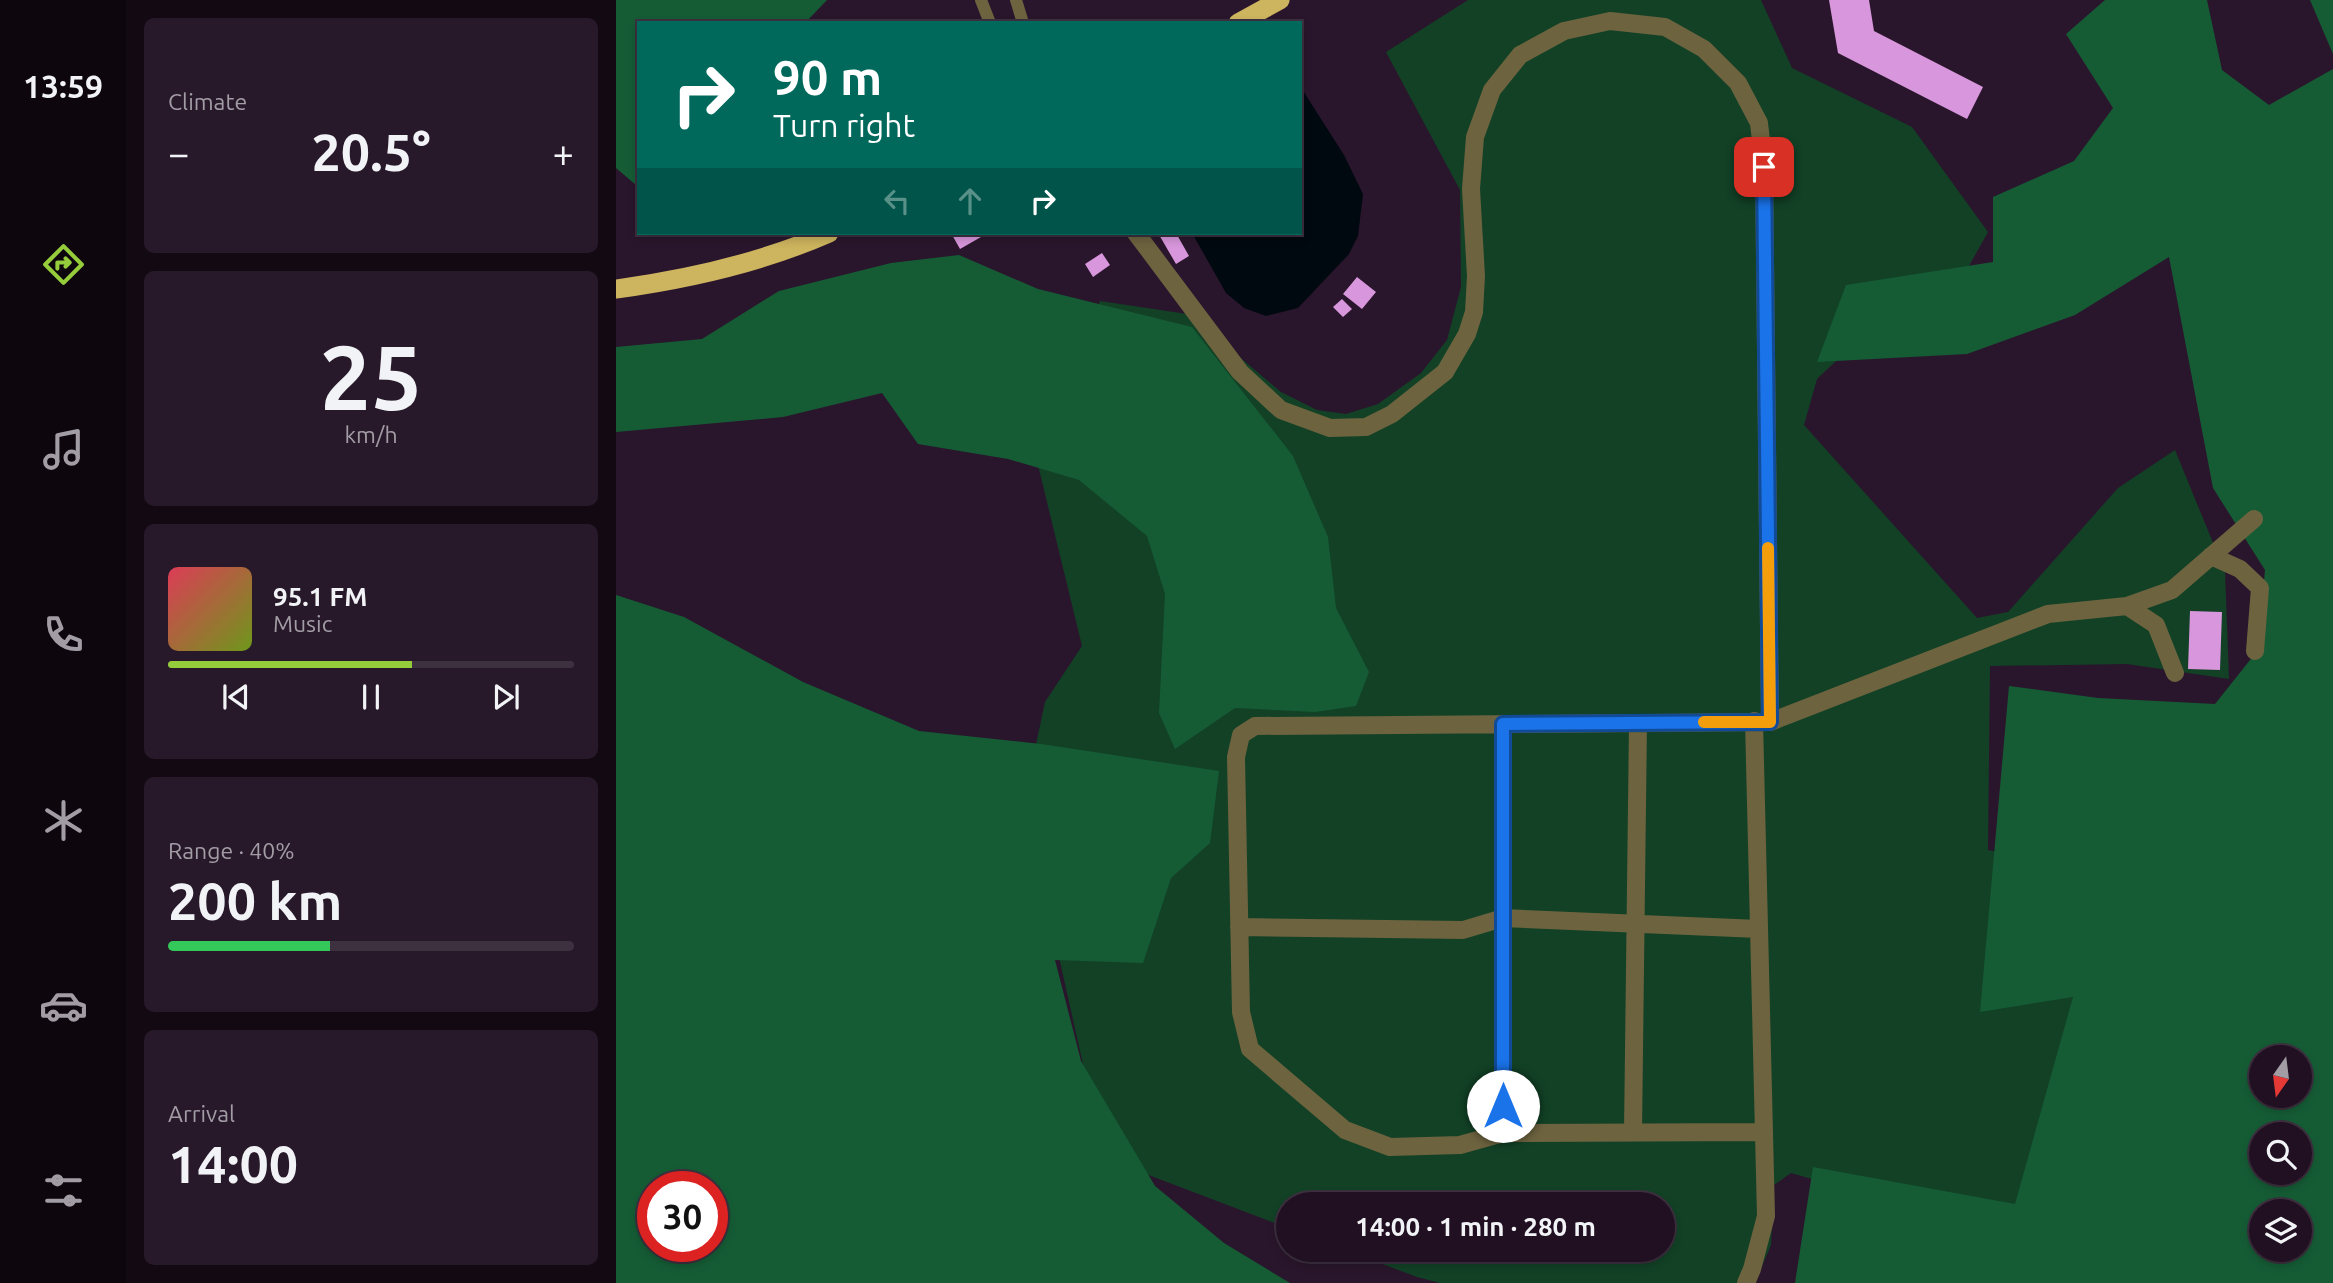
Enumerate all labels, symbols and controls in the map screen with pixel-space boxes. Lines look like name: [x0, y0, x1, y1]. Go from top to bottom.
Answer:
icon: right: [658, 49, 749, 140]
text: 90 m: [773, 49, 882, 104]
text: 13:59: [23, 68, 103, 104]
text: Climate: [168, 89, 247, 114]
text: Turn right: [773, 107, 915, 143]
text: 20.5°: [311, 123, 431, 181]
text: −: [168, 132, 189, 174]
text: +: [553, 132, 574, 174]
pin: [1734, 137, 1794, 197]
icon: arrive: [1745, 148, 1783, 186]
icon: left: [878, 182, 916, 220]
icon: ahead: [951, 182, 989, 220]
icon: right: [1024, 182, 1062, 220]
icon: directions: [39, 240, 88, 289]
text: 25: [320, 325, 422, 427]
text: km/h: [344, 422, 398, 447]
icon: music: [39, 425, 88, 474]
text: 95.1 FM: [273, 582, 367, 611]
icon: phone: [39, 610, 88, 659]
text: Music: [273, 611, 332, 636]
icon: previous: [217, 678, 255, 716]
icon: pause: [352, 678, 390, 716]
icon: next: [487, 678, 525, 716]
icon: climate: [39, 796, 88, 845]
text: Range · 40%: [168, 838, 295, 863]
text: 200 km: [168, 872, 342, 930]
icon: car: [39, 981, 88, 1030]
north arrow: [2249, 1045, 2312, 1108]
map controls: [2249, 1045, 2312, 1262]
position arrow: [1466, 1069, 1540, 1143]
text: Arrival: [168, 1101, 235, 1126]
button: search: [2249, 1122, 2312, 1185]
text: 14:00: [168, 1135, 298, 1193]
icon: filters: [39, 1166, 88, 1215]
speed limit sign: 30: [637, 1171, 728, 1262]
button: layers: [2249, 1199, 2312, 1262]
text: 14:00 · 1 min · 280 m: [1355, 1212, 1596, 1241]

